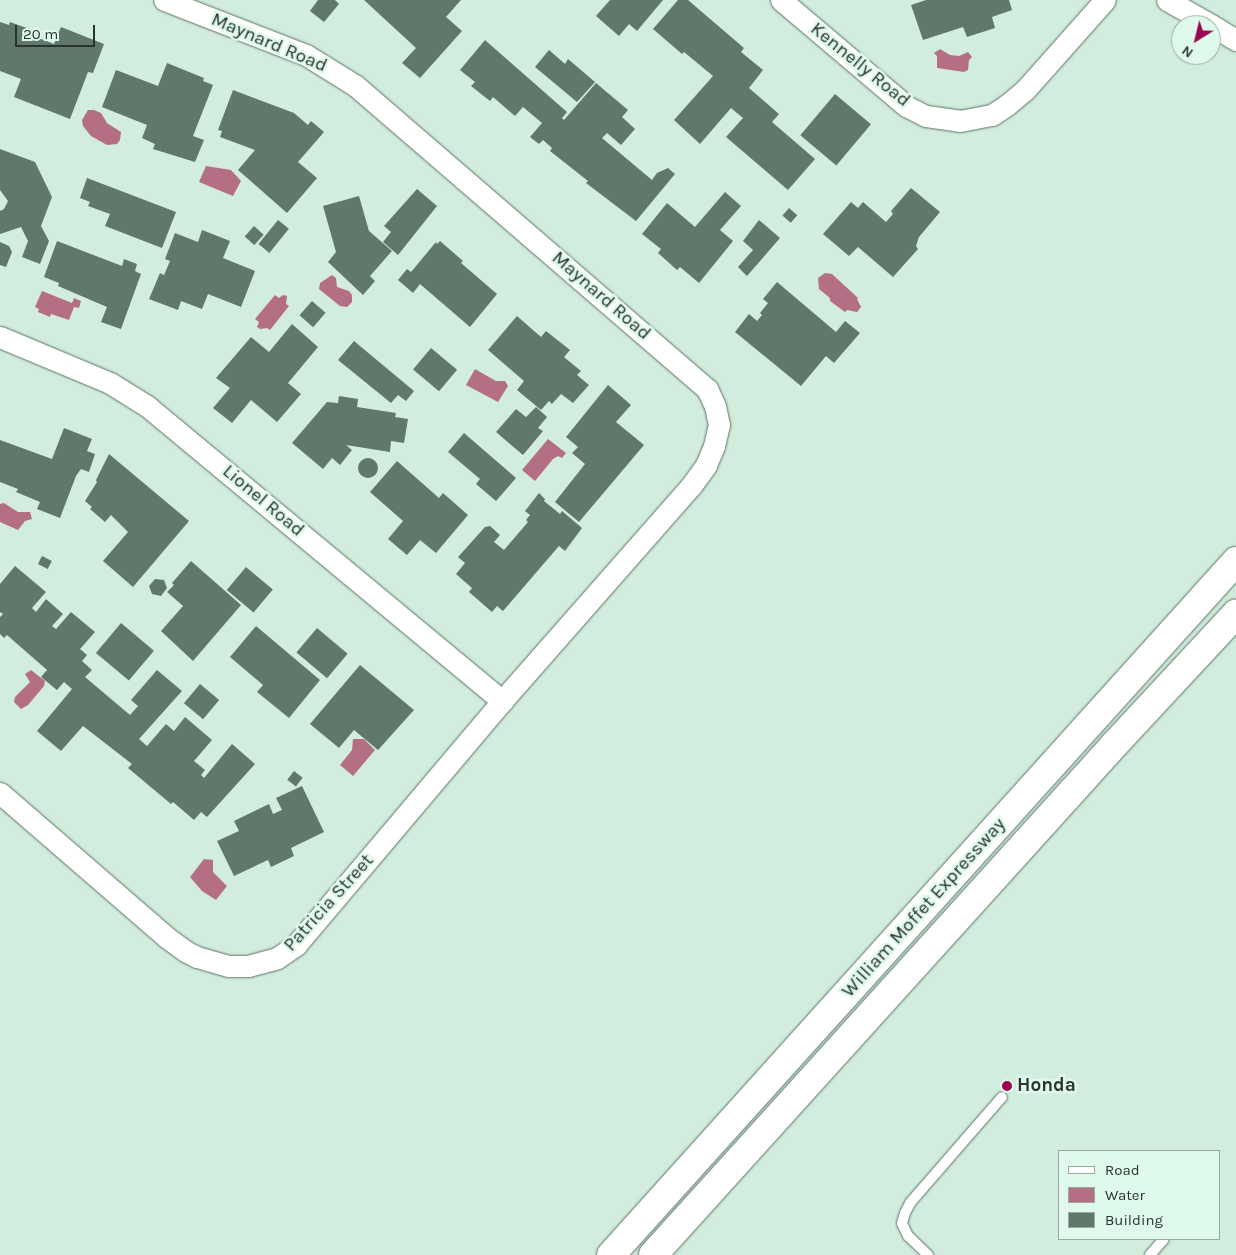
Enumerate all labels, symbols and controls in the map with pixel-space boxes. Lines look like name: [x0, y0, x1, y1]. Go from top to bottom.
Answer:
street label: Maynard Road: [208, 8, 330, 78]
scale bar: [18, 15, 98, 47]
north arrow: [1171, 15, 1221, 65]
street label: Kennelly Road: [806, 18, 914, 112]
text: 20 m: [23, 25, 58, 43]
text: N: [1178, 42, 1197, 62]
street label: Maynard Road: [547, 247, 655, 345]
street label: Lionel Road: [217, 460, 309, 542]
street label: William Moffet Expressway: [837, 814, 1011, 1002]
street label: Patricia Street: [279, 850, 379, 956]
place label: Honda: [1017, 1075, 1076, 1097]
marker: Honda: [1001, 1080, 1013, 1092]
legend: [1058, 1150, 1221, 1240]
text: Road: [1105, 1161, 1140, 1179]
text: Water: [1105, 1186, 1145, 1204]
text: Building: [1105, 1211, 1163, 1229]

